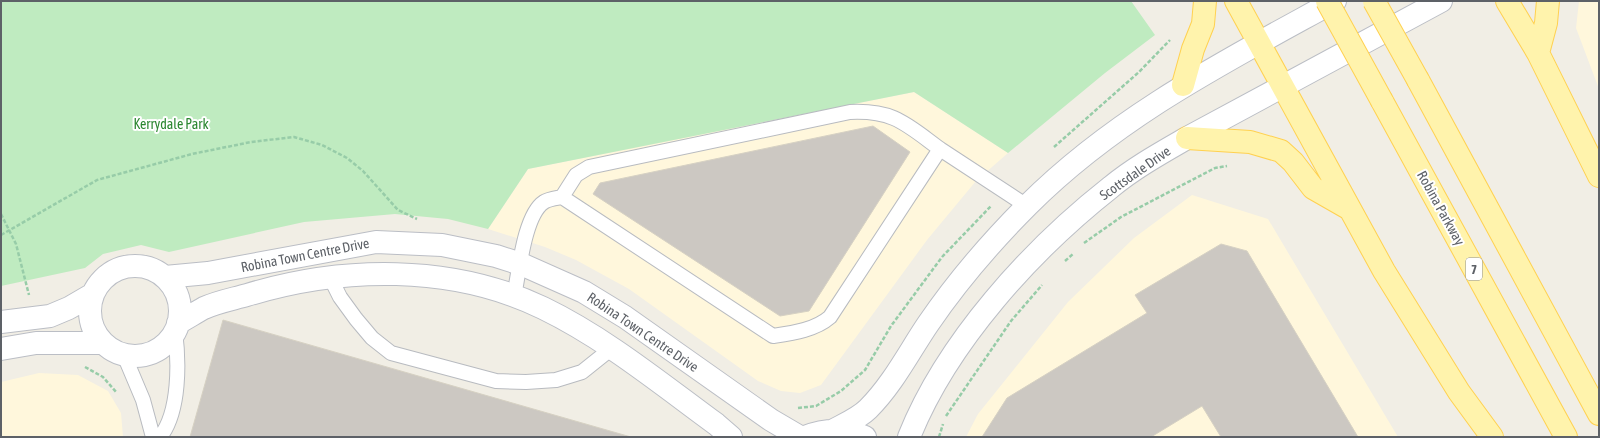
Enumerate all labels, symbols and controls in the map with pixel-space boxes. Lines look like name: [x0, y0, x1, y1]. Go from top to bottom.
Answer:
park label: Kerrydale Park: [133, 116, 209, 132]
street label: Scottsdale Drive: [1096, 143, 1174, 203]
street label: Robina Parkway: [1414, 168, 1468, 248]
street label: Robina Town Centre Drive: [239, 235, 371, 275]
road number: 7: [1466, 258, 1482, 280]
street label: Robina Town Centre Drive: [584, 289, 702, 375]

